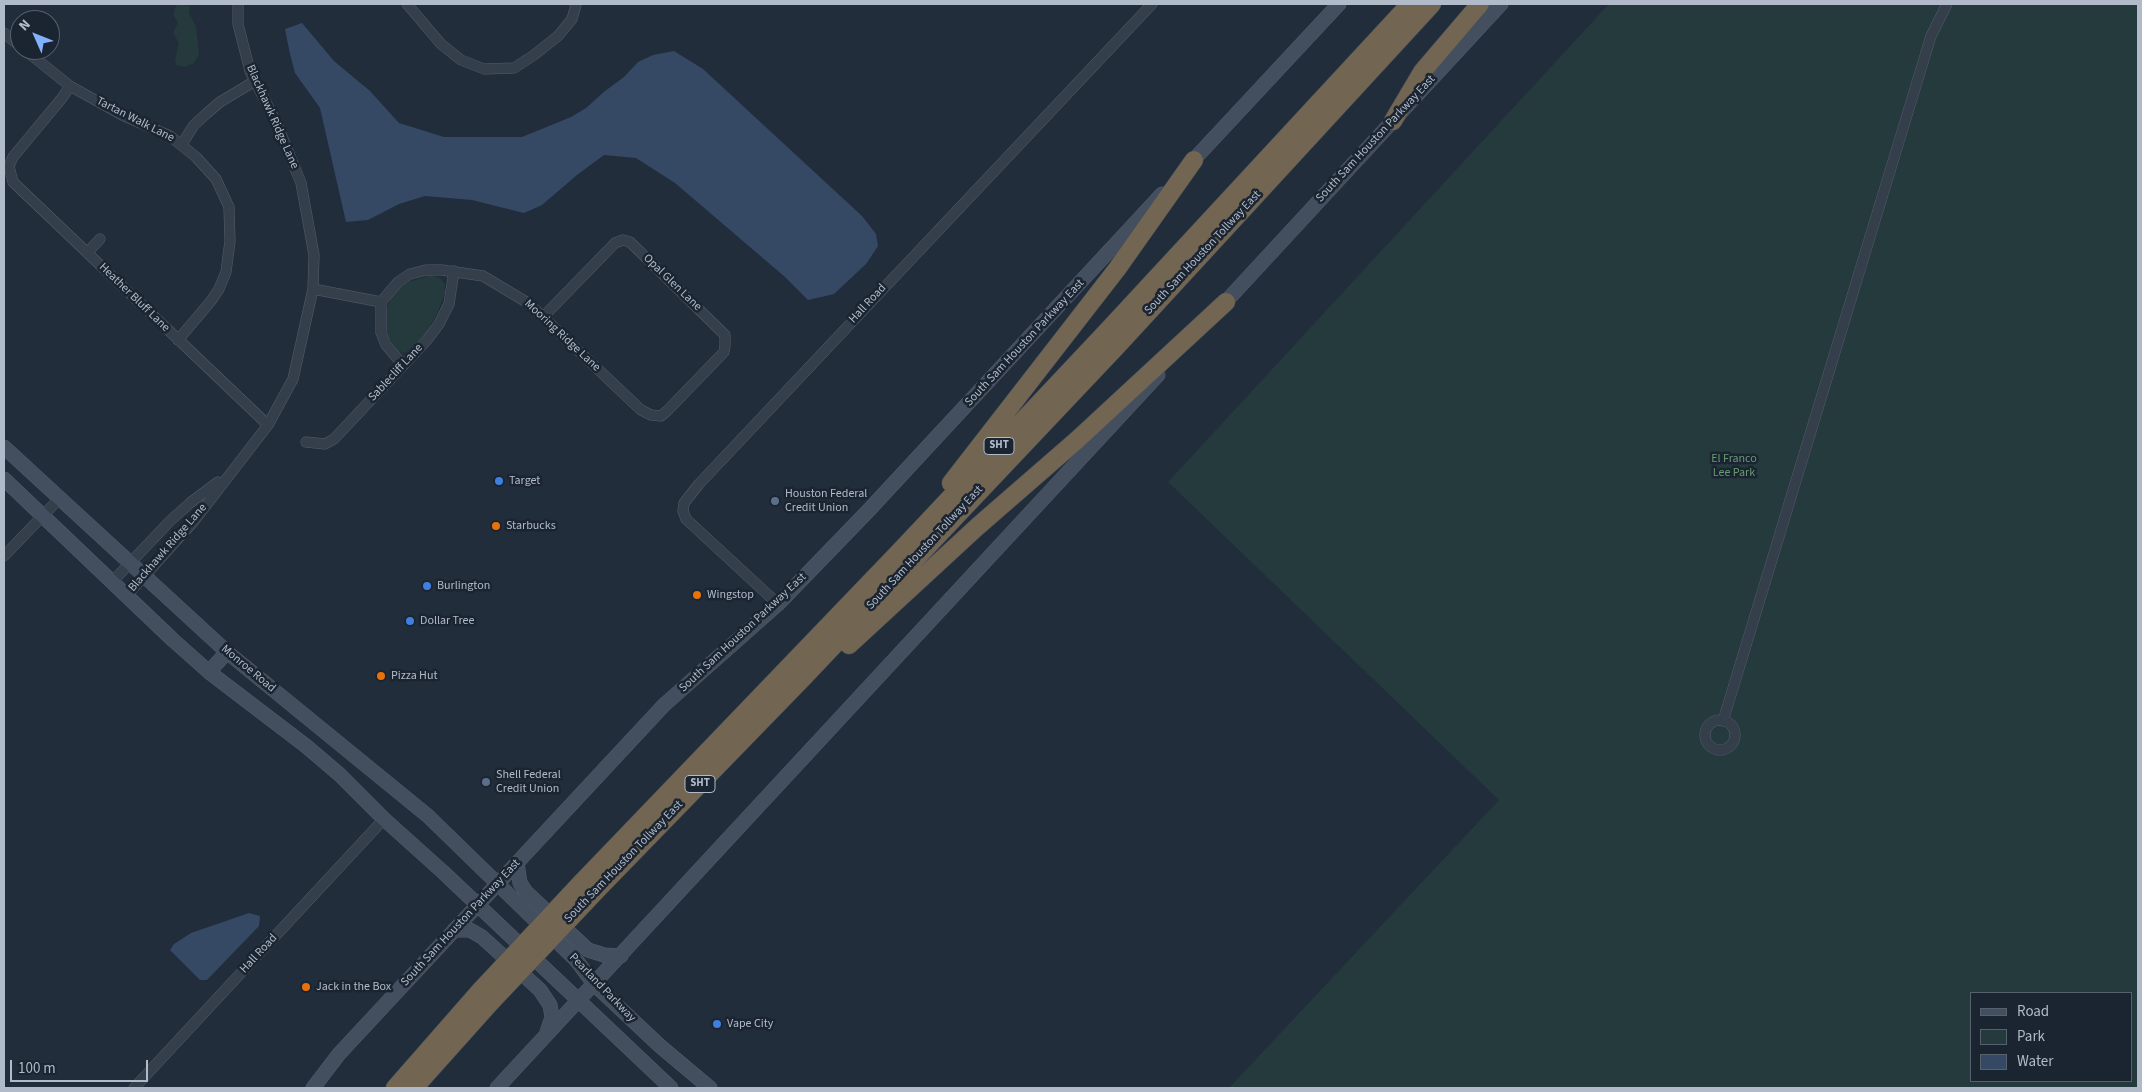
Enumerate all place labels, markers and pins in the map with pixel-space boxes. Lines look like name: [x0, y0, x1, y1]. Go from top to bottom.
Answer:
place label: Target: [509, 474, 540, 488]
marker: Target: [493, 475, 505, 487]
place label: Houston Federal Credit Union: [785, 487, 867, 515]
marker: Houston Federal Credit Union: [769, 495, 781, 507]
place label: Starbucks: [506, 519, 556, 533]
marker: Starbucks: [490, 520, 502, 532]
place label: Burlington: [437, 579, 490, 593]
marker: Burlington: [421, 580, 433, 592]
place label: Wingstop: [707, 588, 754, 602]
marker: Wingstop: [691, 589, 703, 601]
place label: Dollar Tree: [420, 614, 474, 628]
marker: Dollar Tree: [404, 615, 416, 627]
place label: Pizza Hut: [391, 669, 438, 683]
marker: Pizza Hut: [375, 670, 387, 682]
place label: Shell Federal Credit Union: [496, 768, 561, 796]
marker: Shell Federal Credit Union: [480, 776, 492, 788]
place label: Jack in the Box: [316, 980, 391, 994]
marker: Jack in the Box: [300, 981, 312, 993]
place label: Vape City: [727, 1017, 773, 1031]
marker: Vape City: [711, 1018, 723, 1030]

